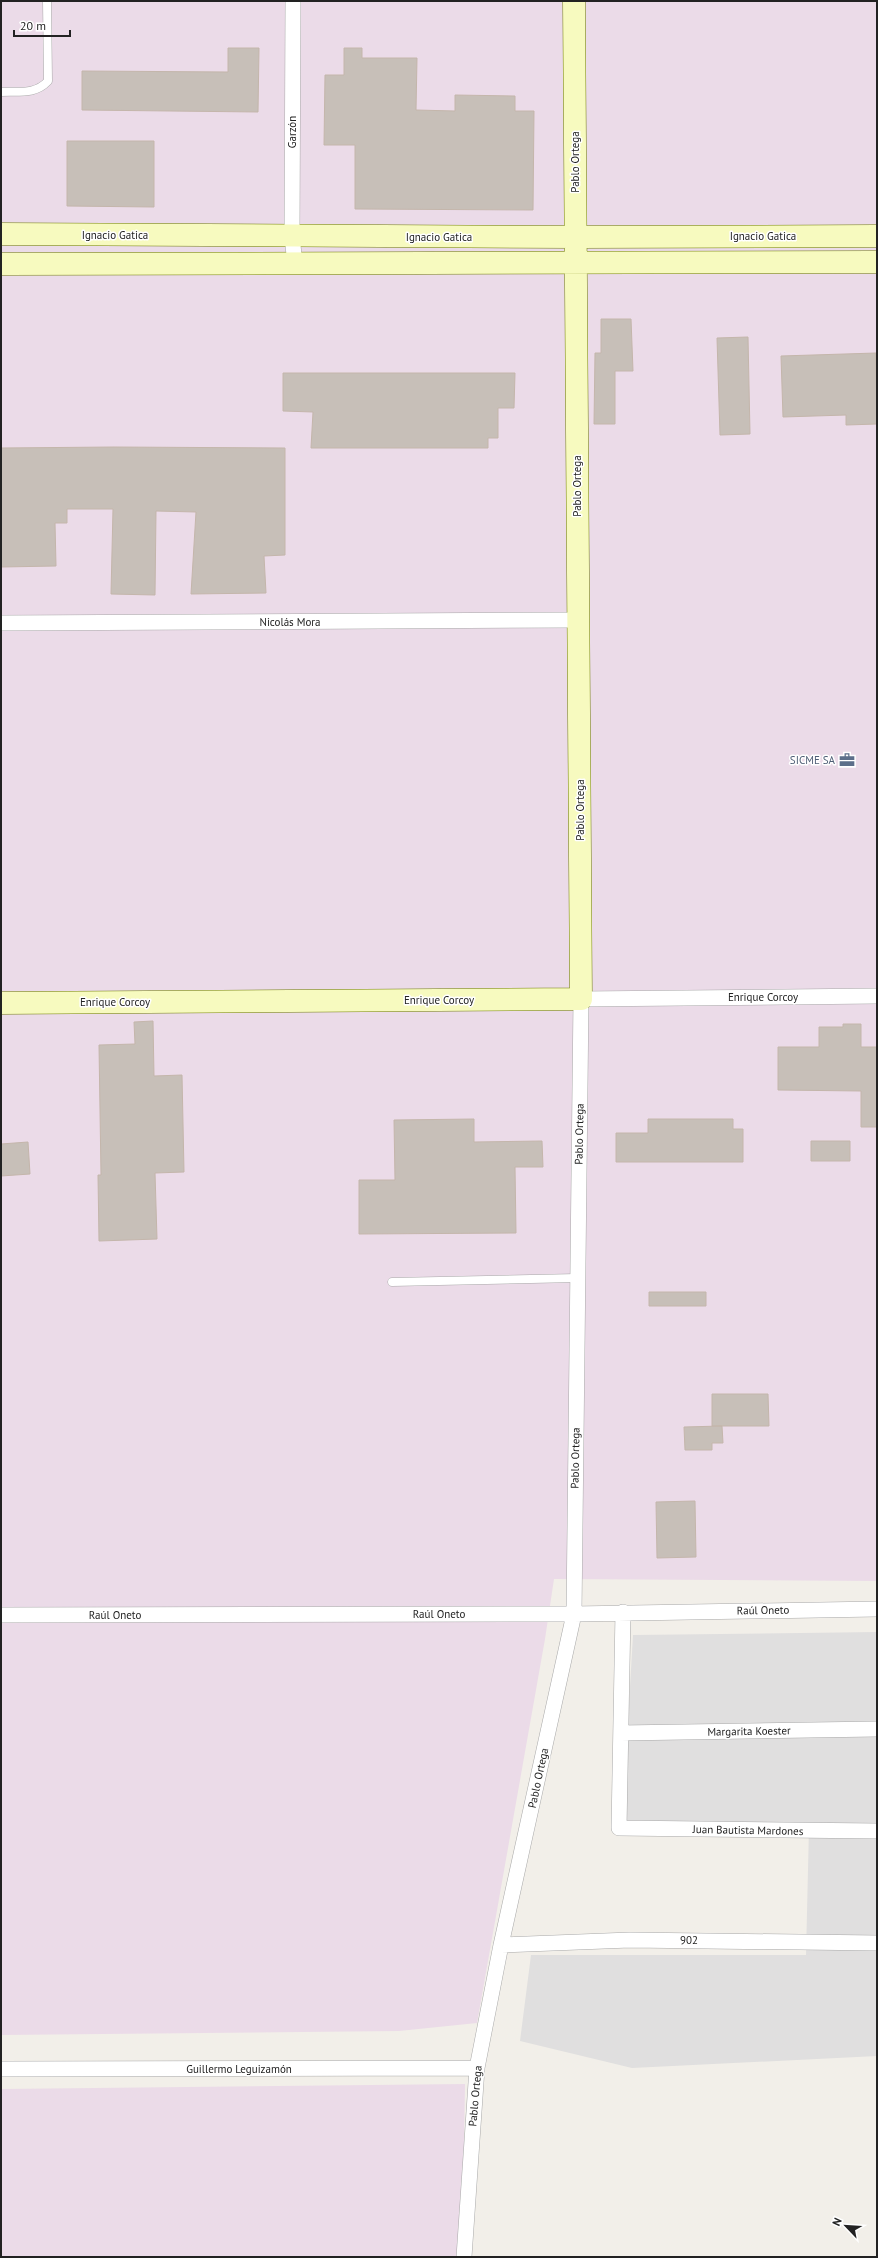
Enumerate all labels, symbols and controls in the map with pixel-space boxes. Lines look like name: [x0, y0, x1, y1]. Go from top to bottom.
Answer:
scale bar: [14, 12, 70, 38]
text: 20 m: [20, 18, 46, 33]
street label: Garzón: [285, 116, 299, 148]
street label: Pablo Ortega: [568, 131, 582, 193]
street label: Ignacio Gatica: [82, 228, 148, 242]
street label: Ignacio Gatica: [730, 229, 796, 243]
street label: Ignacio Gatica: [406, 230, 472, 244]
street label: Pablo Ortega: [570, 455, 584, 517]
street label: Nicolás Mora: [260, 615, 320, 629]
office icon: SICME SA: [838, 751, 856, 769]
place label: SICME SA: [790, 753, 836, 767]
street label: Pablo Ortega: [573, 779, 587, 841]
street label: Enrique Corcoy: [728, 990, 799, 1004]
street label: Enrique Corcoy: [404, 993, 475, 1007]
street label: Enrique Corcoy: [80, 995, 151, 1009]
street label: Pablo Ortega: [571, 1103, 587, 1165]
street label: Pablo Ortega: [567, 1427, 583, 1489]
street label: Raúl Oneto: [737, 1603, 790, 1617]
street label: Raúl Oneto: [413, 1607, 465, 1621]
street label: Raúl Oneto: [89, 1608, 141, 1622]
street label: Margarita Koester: [707, 1723, 791, 1739]
street label: Pablo Ortega: [525, 1747, 551, 1809]
street label: Juan Bautista Mardones: [692, 1822, 804, 1838]
street label: 902: [680, 1933, 698, 1947]
street label: Guillermo Leguizamón: [186, 2062, 292, 2076]
street label: Pablo Ortega: [465, 2065, 485, 2127]
north arrow: [826, 2206, 866, 2246]
text: N: [829, 2216, 845, 2228]

